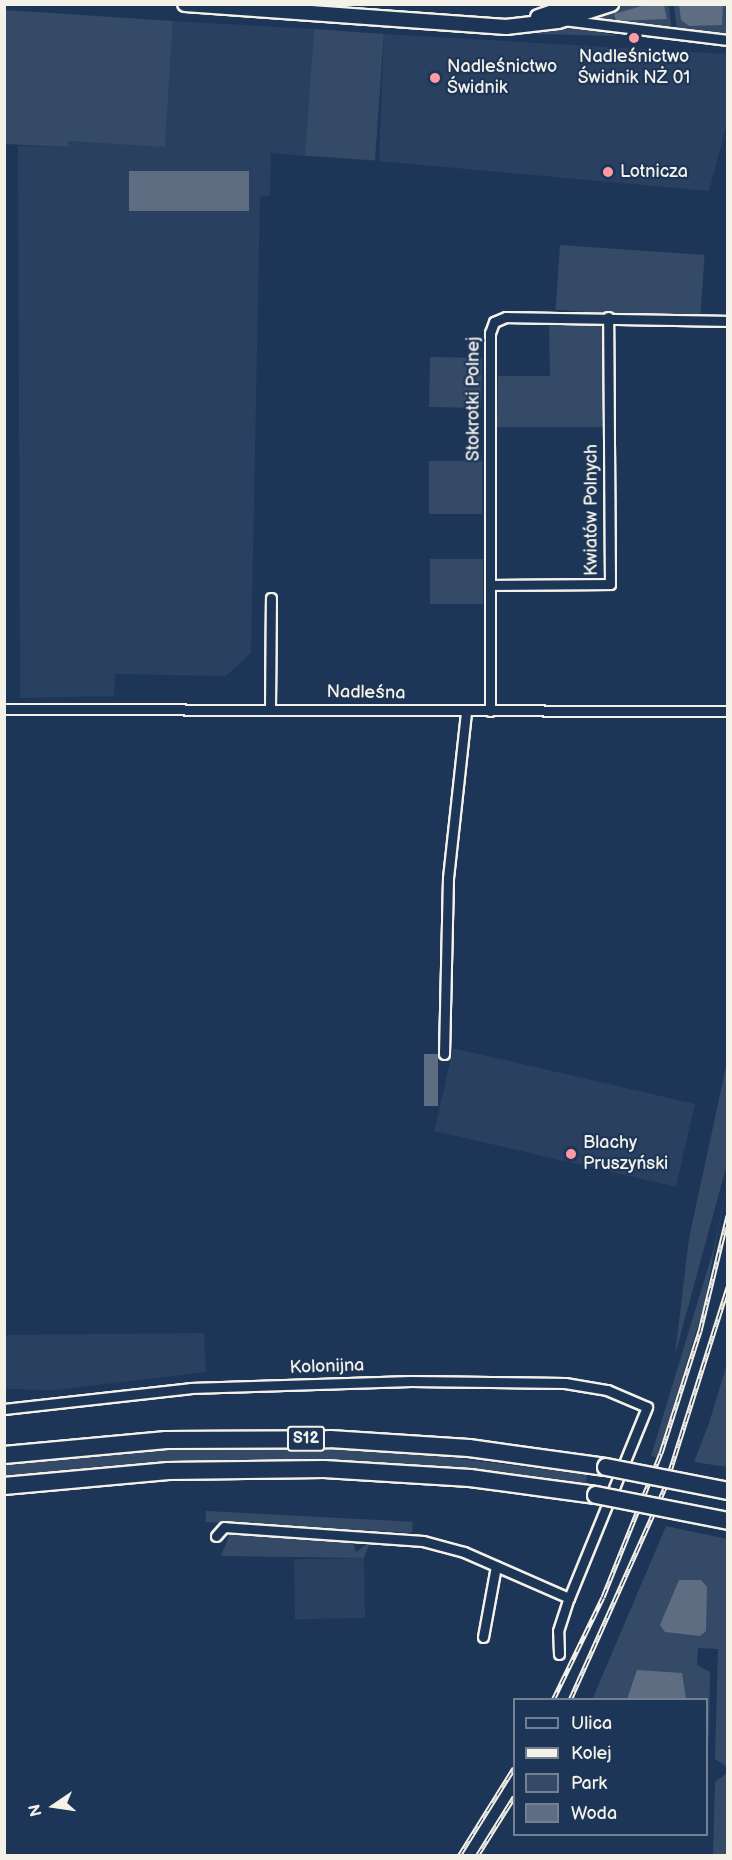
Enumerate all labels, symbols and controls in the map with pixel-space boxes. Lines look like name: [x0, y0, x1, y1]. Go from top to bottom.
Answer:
marker: Nadleśnictwo Świdnik NŻ 01: [627, 31, 641, 45]
place label: Nadleśnictwo Świdnik NŻ 01: [578, 47, 690, 90]
place label: Nadleśnictwo Świdnik: [447, 57, 557, 100]
marker: Nadleśnictwo Świdnik: [428, 71, 442, 85]
place label: Lotnicza: [620, 161, 688, 183]
marker: Lotnicza: [601, 165, 615, 179]
street label: Stokrotki Polnej: [463, 337, 485, 461]
street label: Kwiatów Polnych: [581, 444, 603, 576]
street label: Nadleśna: [326, 682, 406, 704]
place label: Blachy Pruszyński: [583, 1133, 668, 1176]
marker: Blachy Pruszyński: [564, 1147, 578, 1161]
street label: Kolonijna: [289, 1355, 365, 1379]
road number: S12: [286, 1426, 326, 1452]
legend: [513, 1698, 708, 1836]
text: Ulica: [571, 1713, 612, 1734]
text: Kolej: [571, 1743, 611, 1764]
text: Park: [571, 1773, 607, 1794]
north arrow: [24, 1776, 84, 1836]
text: N: [25, 1802, 47, 1818]
text: Woda: [571, 1803, 617, 1824]

